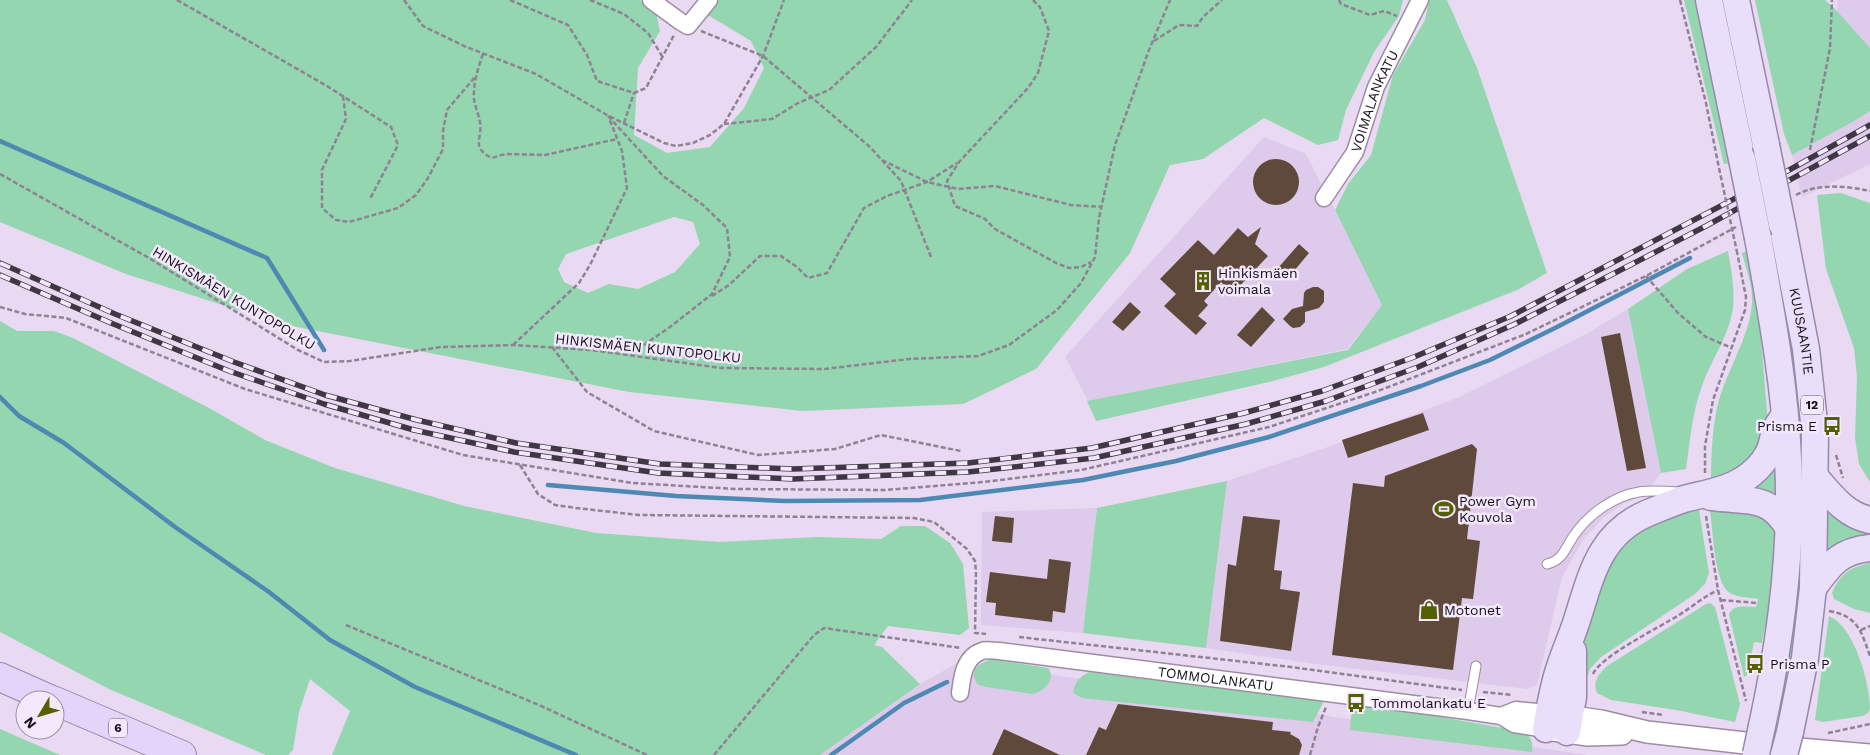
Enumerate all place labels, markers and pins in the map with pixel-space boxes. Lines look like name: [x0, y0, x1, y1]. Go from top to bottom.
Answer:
place label: Hinkismäen voimala: [1218, 265, 1298, 297]
building icon: Hinkismäen voimala: [1192, 270, 1214, 292]
bus stop icon: Prisma E: [1821, 415, 1843, 437]
place label: Prisma E: [1757, 418, 1817, 434]
place label: Power Gym Kouvola: [1459, 493, 1536, 525]
sports icon: Power Gym Kouvola: [1433, 498, 1455, 520]
shop icon: Motonet: [1418, 599, 1440, 621]
place label: Motonet: [1444, 602, 1501, 618]
bus stop icon: Prisma P: [1744, 653, 1766, 675]
place label: Prisma P: [1770, 656, 1830, 672]
bus stop icon: Tommolankatu E: [1345, 692, 1367, 714]
place label: Tommolankatu E: [1371, 695, 1486, 711]

